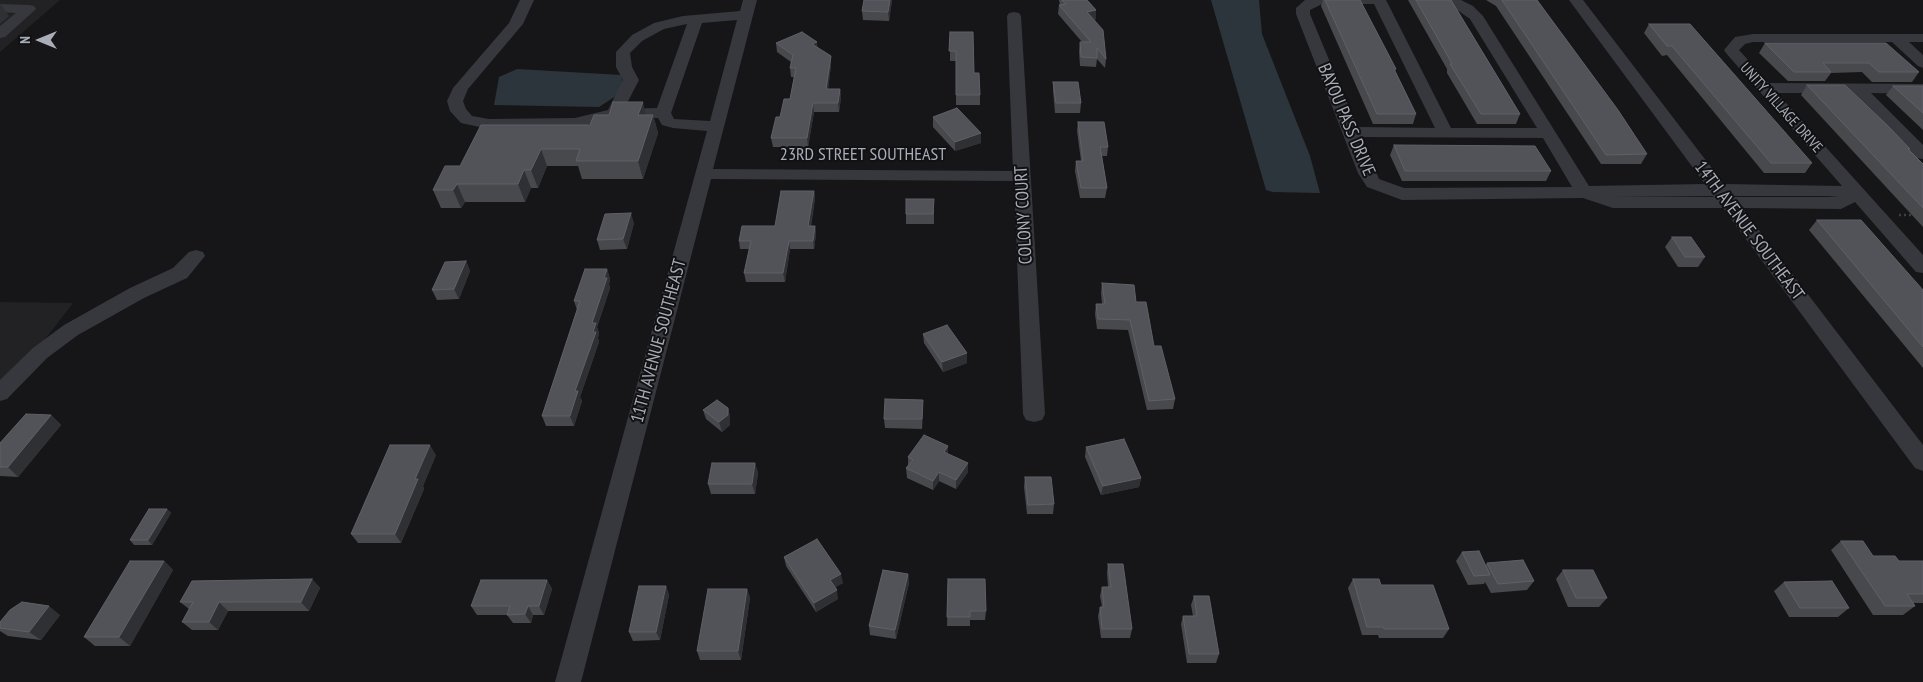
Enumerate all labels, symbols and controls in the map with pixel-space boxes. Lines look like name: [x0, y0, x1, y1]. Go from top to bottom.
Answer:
north arrow: [15, 15, 65, 65]
text: N: [16, 36, 34, 44]
street label: UNITY VILLAGE DRIVE: [1736, 59, 1826, 157]
street label: BAYOU PASS DRIVE: [1313, 61, 1379, 179]
street label: 23RD STREET SOUTHEAST: [780, 144, 946, 166]
street label: 14TH AVENUE SOUTHEAST: [1690, 157, 1808, 305]
street label: COLONY COURT: [1011, 165, 1037, 265]
street label: 11TH AVENUE SOUTHEAST: [627, 257, 691, 425]

